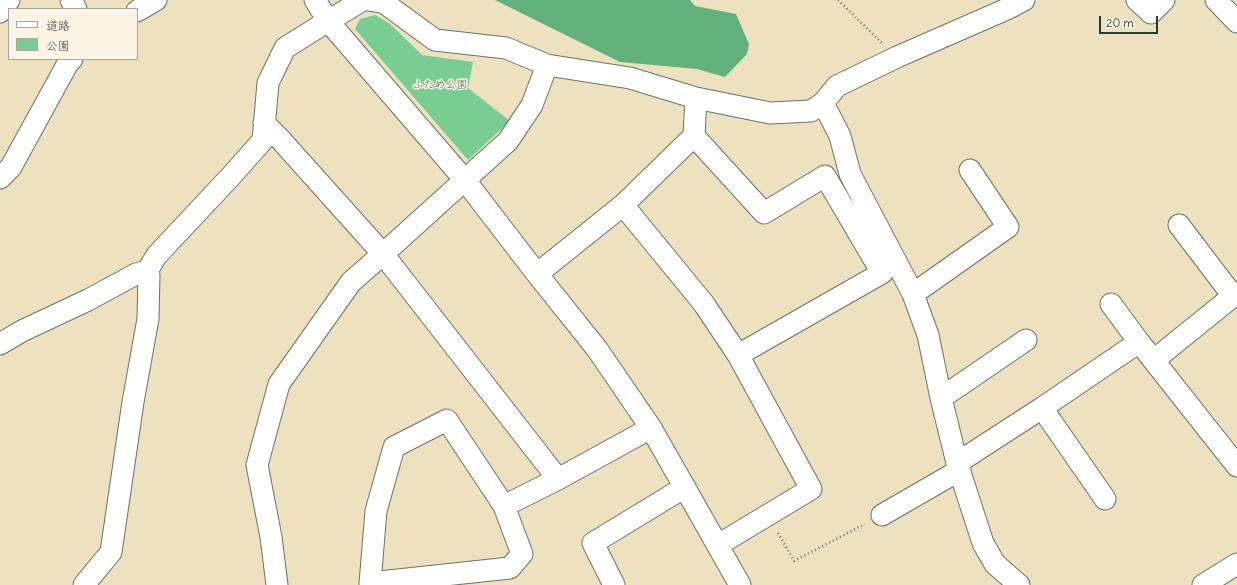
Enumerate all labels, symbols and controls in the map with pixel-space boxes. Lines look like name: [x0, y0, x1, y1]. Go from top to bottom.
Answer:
legend: [8, 8, 138, 60]
scale bar: [1101, 8, 1160, 34]
text: 20 m: [1106, 15, 1134, 30]
text: 道路: [46, 18, 70, 33]
text: 公園: [46, 38, 70, 53]
park label: ふため公園: [413, 78, 467, 92]

